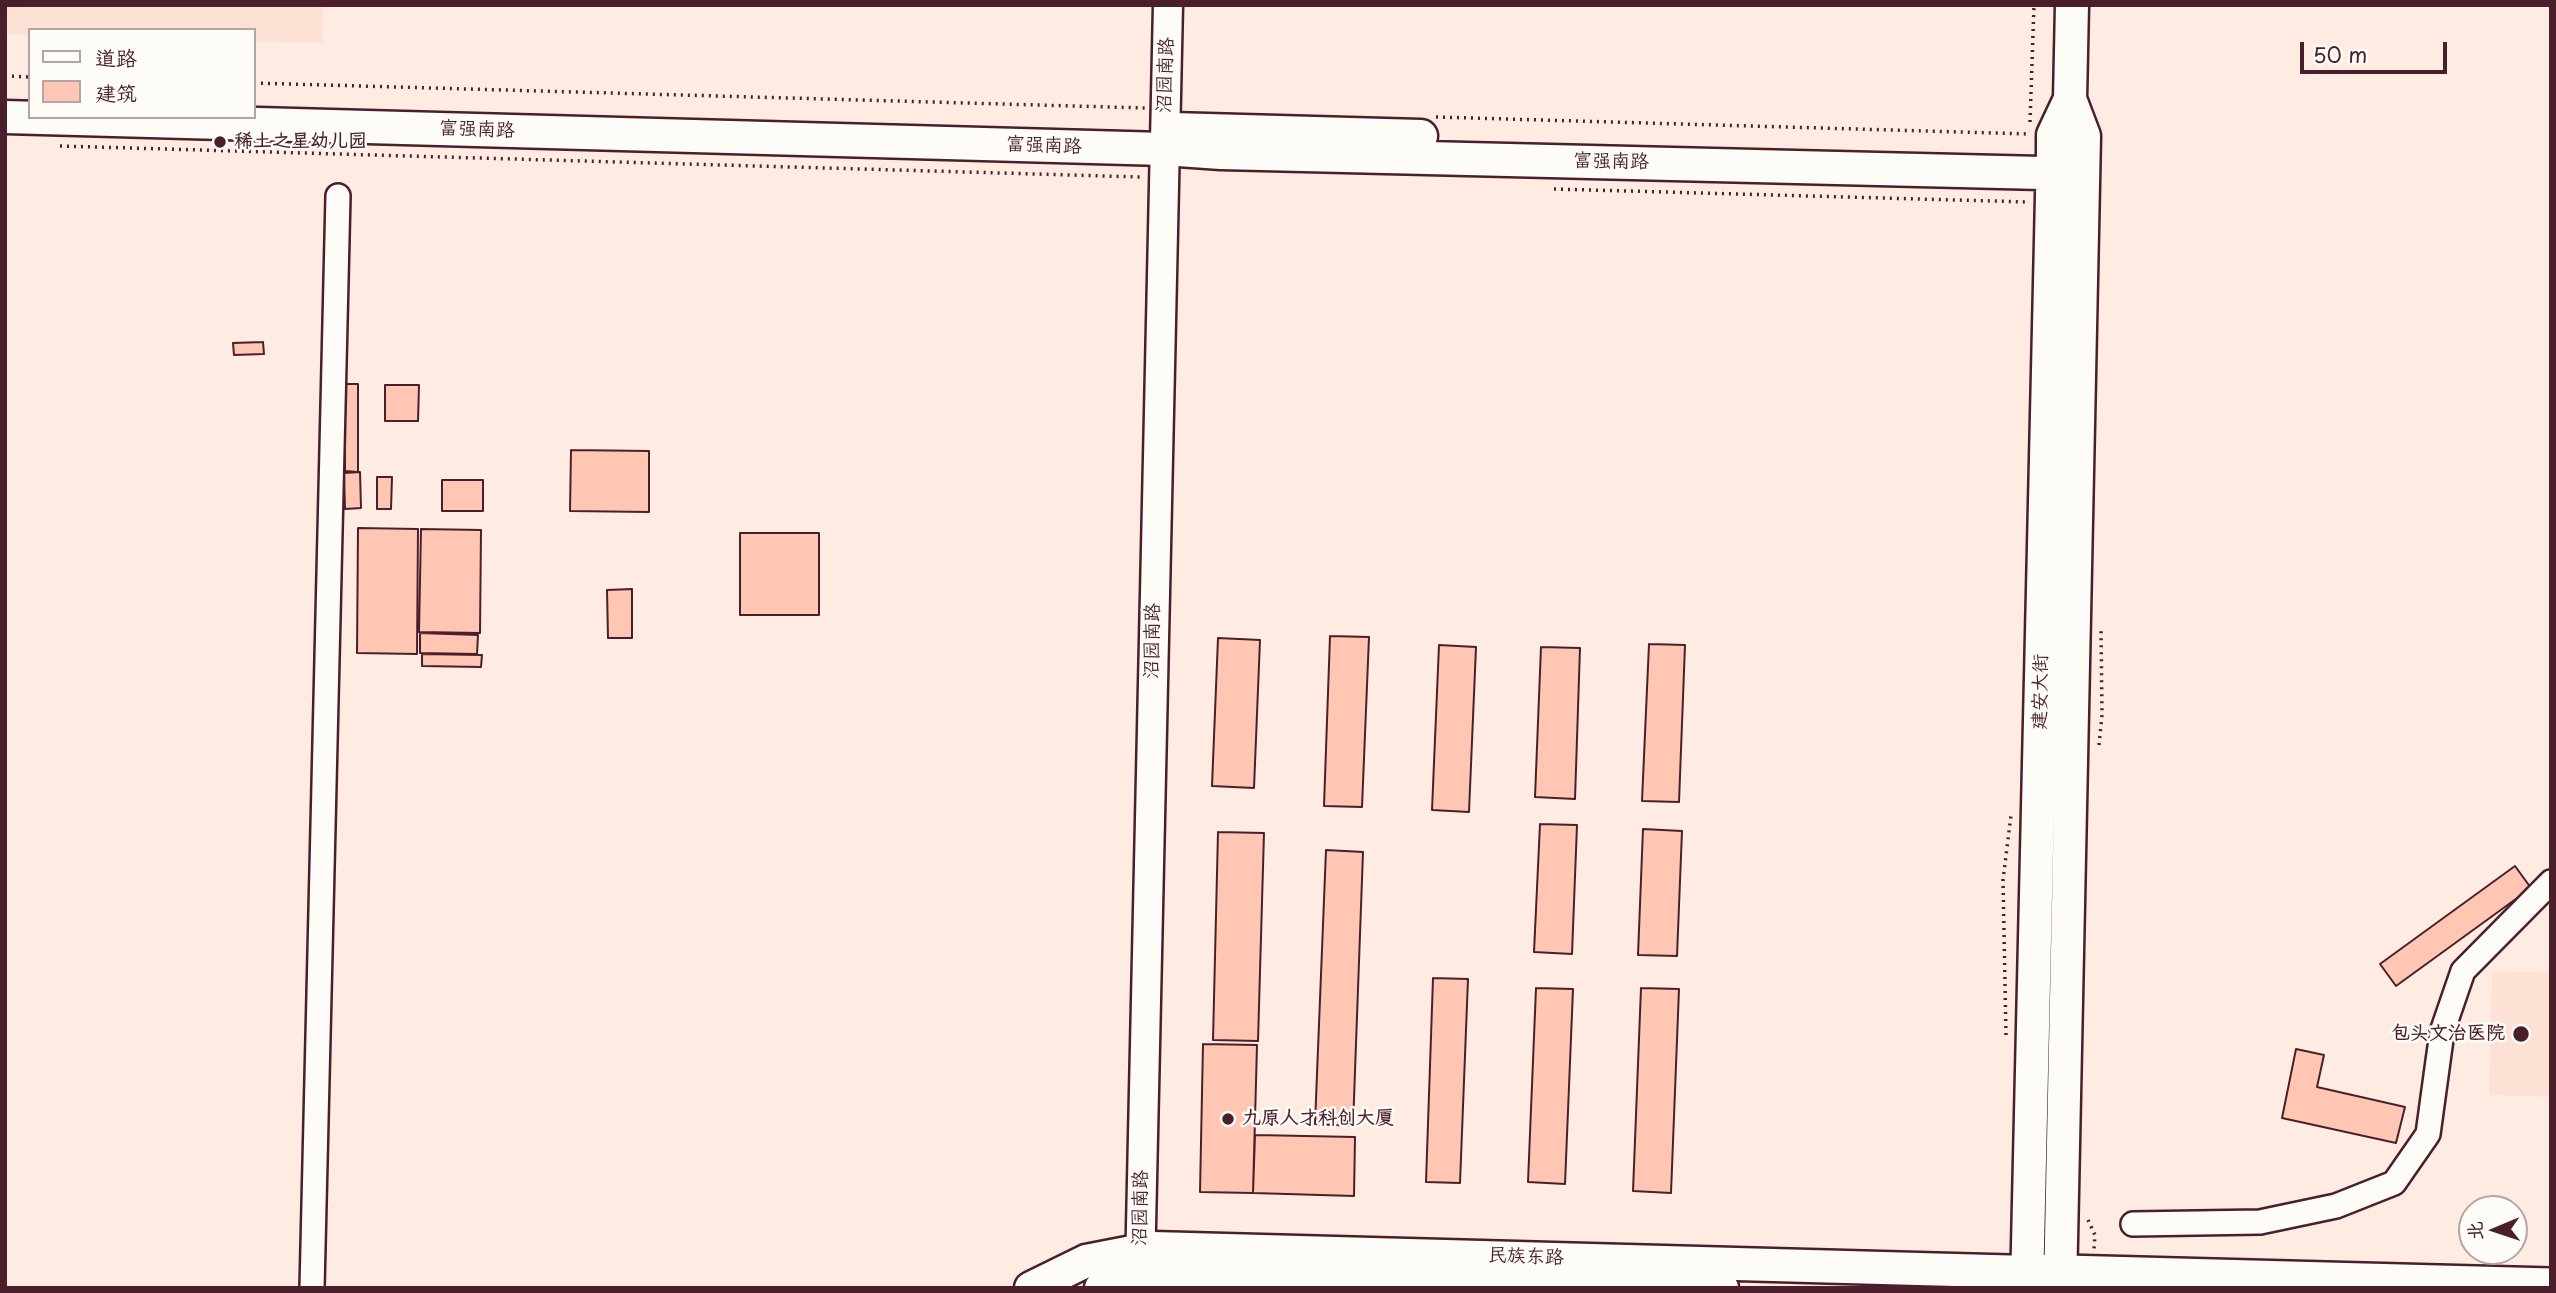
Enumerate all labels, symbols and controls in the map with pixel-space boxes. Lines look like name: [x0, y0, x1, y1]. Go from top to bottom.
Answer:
legend: [28, 28, 256, 119]
scale bar: [2304, 28, 2451, 72]
street label: 沼园南路: [1153, 37, 1179, 113]
text: 50 m: [2313, 38, 2367, 70]
text: 道路: [95, 41, 137, 73]
text: 建筑: [95, 76, 137, 108]
street label: 富强南路: [439, 117, 515, 143]
place label: 稀土之星幼儿园: [234, 131, 367, 153]
street label: 富强南路: [1006, 133, 1082, 159]
marker: 稀土之星幼儿园: [212, 134, 228, 150]
street label: 富强南路: [1573, 150, 1649, 174]
street label: 沼园南路: [1141, 603, 1165, 679]
street label: 建安大街: [2029, 654, 2053, 730]
place label: 包头文治医院: [2391, 1023, 2505, 1045]
marker: 包头文治医院: [2511, 1024, 2531, 1044]
place label: 九原人才科创大厦: [1242, 1108, 1394, 1130]
marker: 九原人才科创大厦: [1220, 1111, 1236, 1127]
street label: 沼园南路: [1129, 1170, 1153, 1246]
north arrow: [2458, 1195, 2528, 1265]
text: 北: [2460, 1221, 2488, 1241]
street label: 民族东路: [1488, 1244, 1564, 1270]

